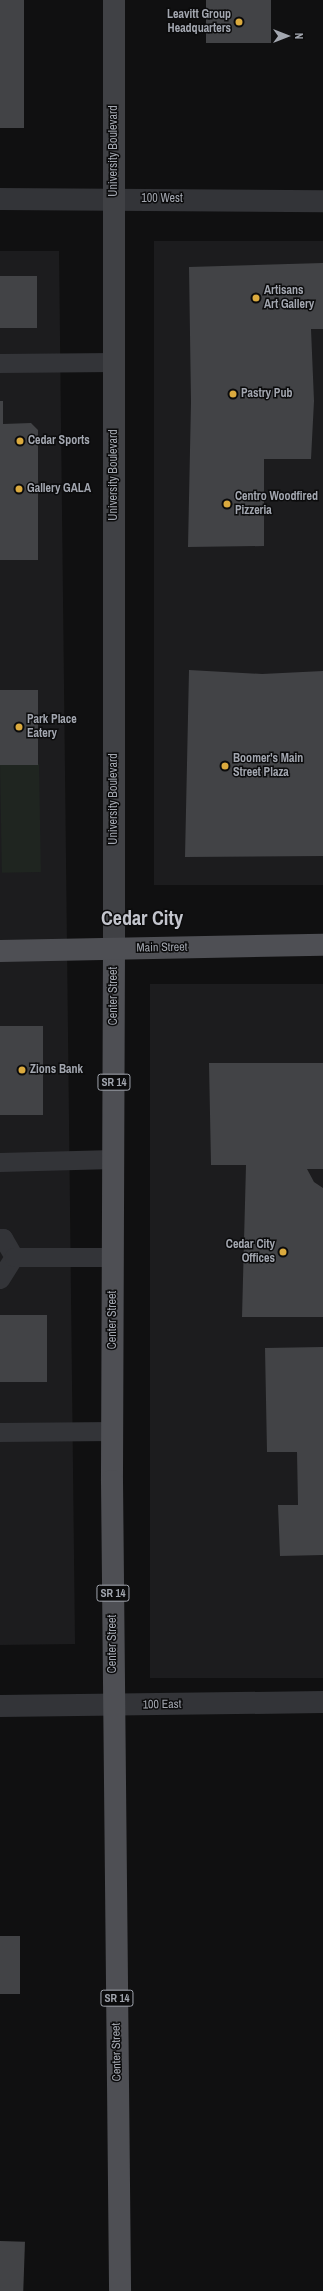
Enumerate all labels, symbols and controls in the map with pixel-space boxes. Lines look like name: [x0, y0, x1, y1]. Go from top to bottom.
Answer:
place label: Leavitt Group Headquarters: [167, 8, 231, 36]
north arrow: [267, 16, 307, 56]
marker: Leavitt Group Headquarters: [234, 17, 244, 27]
text: N: [292, 33, 306, 39]
street label: University Boulevard: [107, 105, 121, 197]
street label: 100 West: [141, 192, 183, 206]
place label: Artisans Art Gallery: [264, 284, 314, 312]
marker: Artisans Art Gallery: [251, 293, 261, 303]
place label: Pastry Pub: [241, 387, 292, 401]
marker: Pastry Pub: [228, 389, 238, 399]
street label: University Boulevard: [107, 429, 121, 521]
place label: Cedar Sports: [28, 434, 90, 448]
marker: Cedar Sports: [15, 436, 25, 446]
place label: Gallery GALA: [27, 482, 91, 496]
marker: Gallery GALA: [14, 484, 24, 494]
place label: Centro Woodfired Pizzeria: [235, 490, 318, 518]
marker: Centro Woodfired Pizzeria: [222, 499, 232, 509]
place label: Park Place Eatery: [27, 713, 77, 741]
marker: Park Place Eatery: [14, 722, 24, 732]
place label: Boomer's Main Street Plaza: [233, 752, 303, 780]
street label: University Boulevard: [107, 753, 121, 845]
marker: Boomer's Main Street Plaza: [220, 761, 230, 771]
district label: Cedar City: [101, 905, 183, 929]
street label: Main Street: [136, 940, 188, 956]
street label: Center Street: [107, 967, 121, 1025]
place label: Zions Bank: [30, 1063, 83, 1077]
marker: Zions Bank: [17, 1065, 27, 1075]
road number: SR 14: [97, 1073, 131, 1091]
place label: Cedar City Offices: [226, 1238, 275, 1266]
marker: Cedar City Offices: [278, 1247, 288, 1257]
street label: Center Street: [106, 1291, 120, 1349]
road number: SR 14: [96, 1584, 130, 1602]
street label: Center Street: [106, 1615, 120, 1673]
street label: 100 East: [142, 1697, 182, 1713]
road number: SR 14: [100, 1989, 134, 2007]
street label: Center Street: [109, 2023, 125, 2081]

